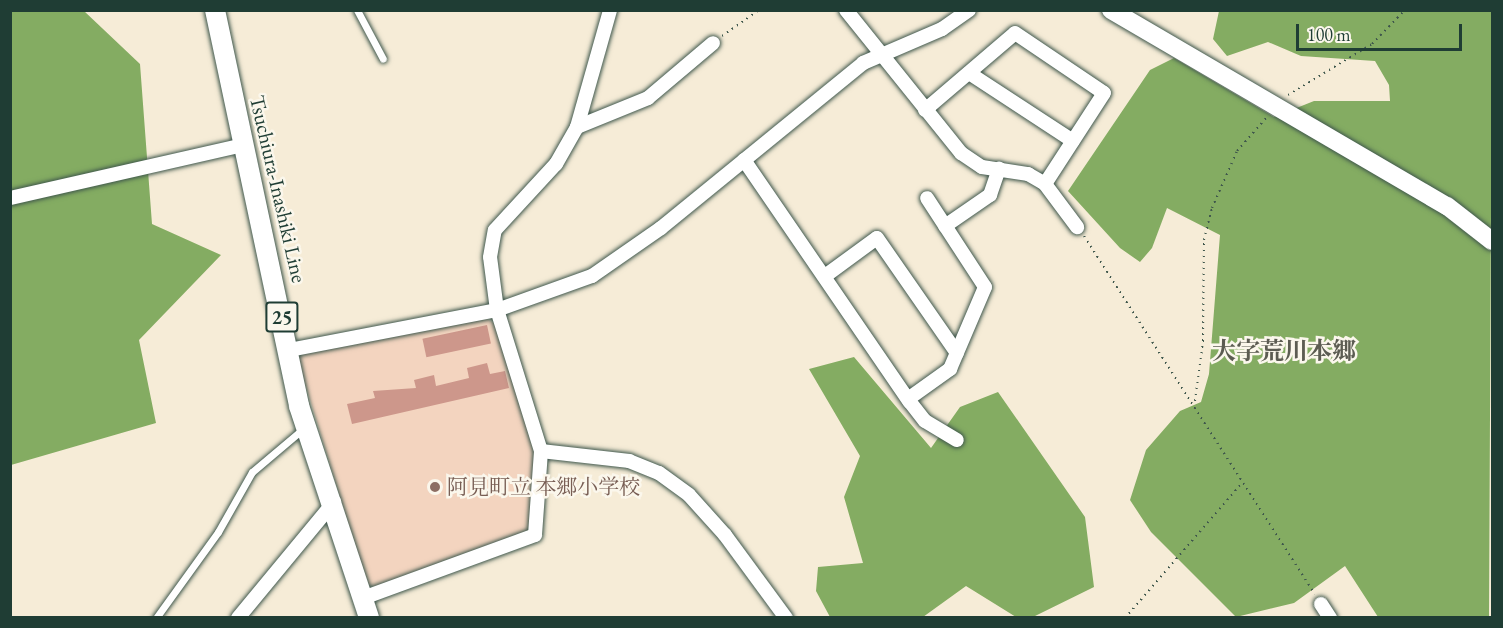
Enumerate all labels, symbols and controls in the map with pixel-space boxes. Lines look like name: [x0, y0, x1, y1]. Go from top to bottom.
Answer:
scale bar: [1299, 12, 1466, 50]
text: 100 m: [1307, 23, 1351, 46]
street label: Tsuchiura-Inashiki Line: [244, 93, 312, 285]
road number: 25: [264, 300, 300, 334]
district label: 大字荒川本郷: [1212, 337, 1356, 365]
place label: 阿見町立 本郷小学校: [447, 474, 640, 500]
marker: 阿見町立 本郷小学校: [428, 480, 442, 494]

